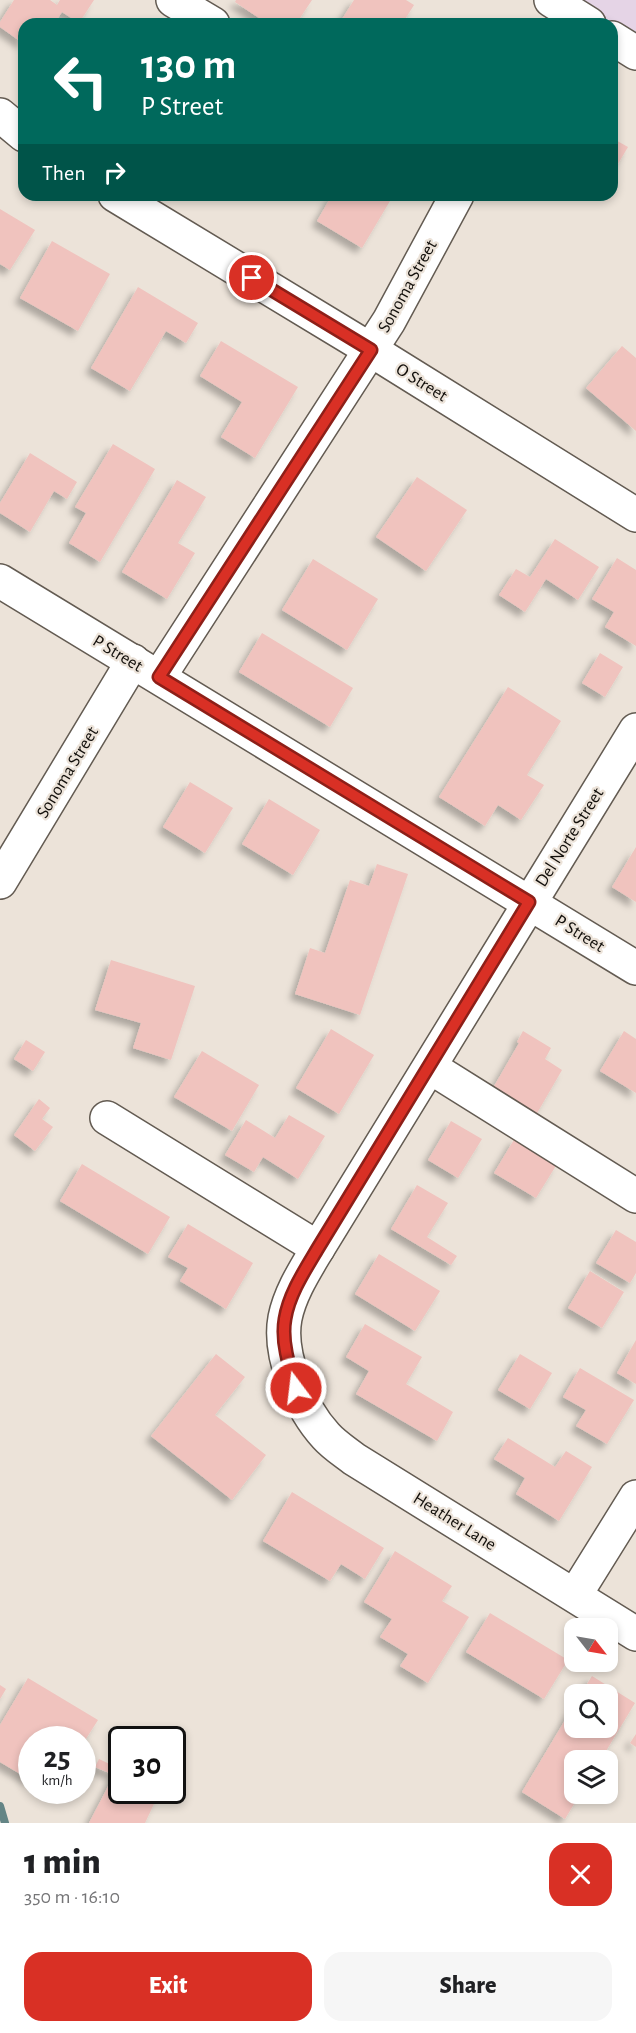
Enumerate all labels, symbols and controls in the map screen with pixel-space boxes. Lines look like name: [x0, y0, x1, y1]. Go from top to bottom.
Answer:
icon: left: [42, 42, 120, 120]
text: 130 m: [141, 44, 236, 86]
text: P Street: [141, 93, 223, 120]
icon: right: [98, 156, 131, 189]
text: Then: [42, 162, 86, 184]
street label: Sonoma Street: [375, 237, 441, 336]
pin: [226, 252, 277, 303]
icon: arrive: [235, 261, 268, 294]
street label: O Street: [393, 360, 451, 406]
street label: P Street: [89, 632, 146, 676]
street label: Sonoma Street: [34, 724, 102, 821]
street label: Del Norte Street: [532, 785, 608, 890]
street label: P Street: [552, 912, 608, 956]
position arrow: [264, 1356, 328, 1420]
street label: Heather Lane: [410, 1489, 499, 1554]
north arrow: [564, 1618, 618, 1672]
map controls: [564, 1618, 618, 1804]
button: search: [564, 1684, 618, 1738]
speed limit sign: 30: [108, 1726, 186, 1804]
text: 25: [43, 1743, 71, 1773]
button: layers: [564, 1750, 618, 1804]
text: km/h: [42, 1773, 72, 1788]
button: close: [549, 1843, 612, 1906]
text: 1 min: [24, 1844, 101, 1880]
text: 350 m · 16:10: [24, 1887, 120, 1907]
button: Exit: [24, 1952, 312, 2021]
button: Share: [324, 1952, 612, 2021]

